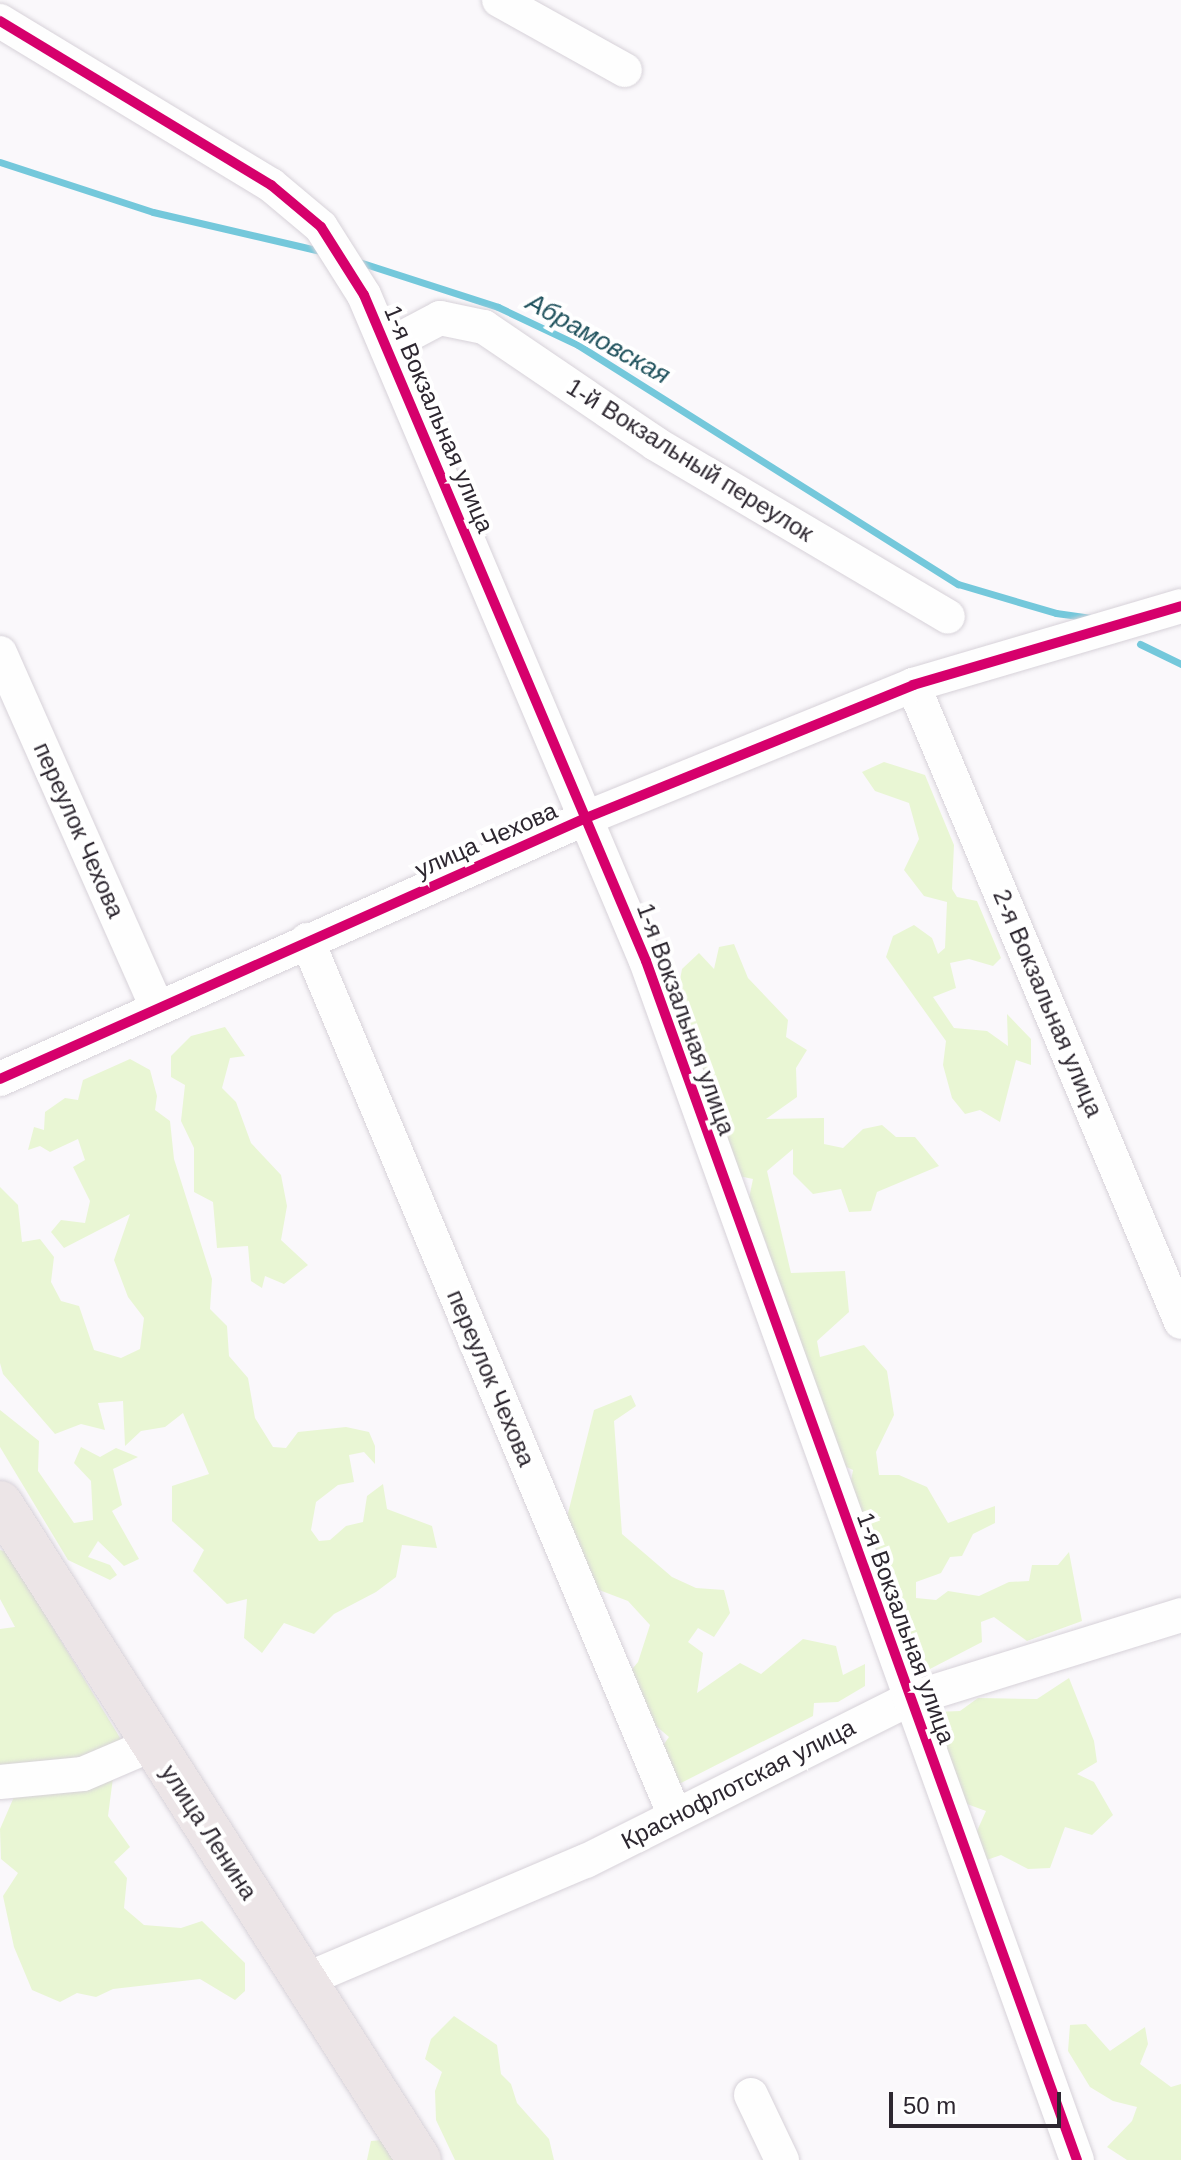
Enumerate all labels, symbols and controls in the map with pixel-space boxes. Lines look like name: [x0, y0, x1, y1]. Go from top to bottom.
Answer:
water label: Абрамовская: [521, 287, 675, 391]
street label: 1-я Вокзальная улица: [378, 301, 500, 537]
street label: 1-й Вокзальный переулок: [561, 372, 819, 548]
street label: переулок Чехова: [27, 738, 131, 922]
street label: улица Чехова: [411, 796, 561, 884]
street label: 2-я Вокзальная улица: [987, 885, 1109, 1121]
street label: 1-я Вокзальная улица: [631, 899, 741, 1139]
street label: переулок Чехова: [441, 1285, 541, 1471]
street label: 1-я Вокзальная улица: [851, 1508, 961, 1748]
street label: Краснофлотская улица: [616, 1713, 860, 1855]
street label: улица Ленина: [155, 1759, 263, 1905]
scale bar: [893, 2076, 1065, 2126]
text: 50 m: [903, 2092, 956, 2119]

